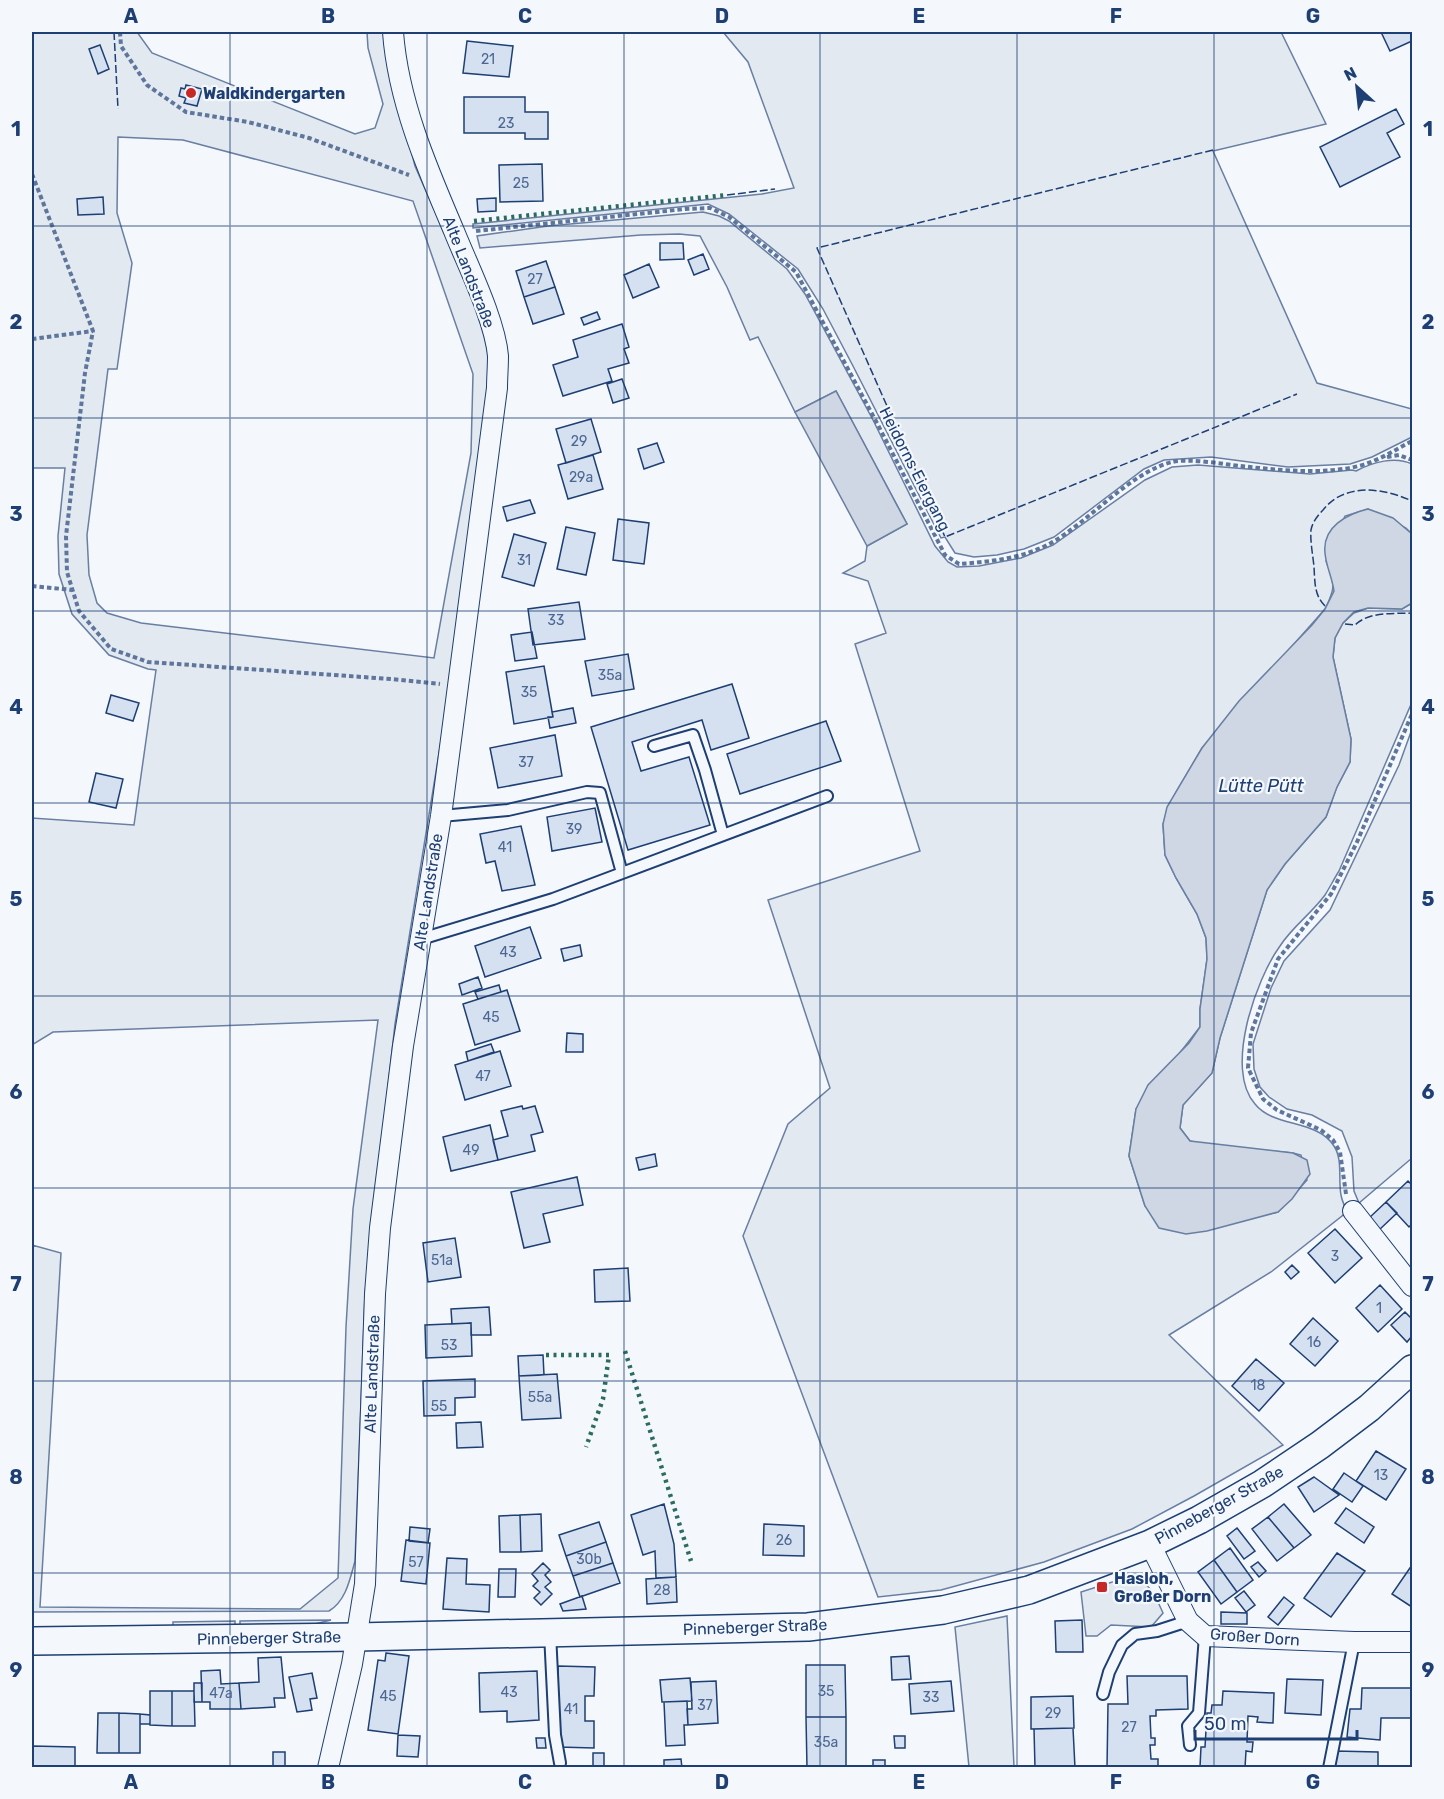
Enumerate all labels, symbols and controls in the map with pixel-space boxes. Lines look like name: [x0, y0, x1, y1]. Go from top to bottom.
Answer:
text: A: [124, 4, 139, 28]
text: B: [321, 4, 335, 28]
text: C: [518, 4, 532, 28]
text: D: [715, 4, 729, 28]
text: E: [913, 4, 925, 28]
text: F: [1110, 4, 1122, 28]
text: G: [1306, 4, 1320, 28]
house number: 21: [481, 51, 495, 68]
north arrow: [1327, 57, 1387, 117]
text: N: [1341, 63, 1360, 85]
place label: Waldkindergarten: [203, 84, 345, 103]
marker: Waldkindergarten: [184, 86, 198, 100]
house number: 23: [498, 115, 514, 132]
text: 1: [11, 117, 21, 141]
text: 1: [1423, 117, 1433, 141]
house number: 25: [513, 175, 529, 192]
street label: Alte Landstraße: [439, 213, 499, 331]
house number: 27: [527, 271, 543, 288]
text: 2: [10, 310, 23, 334]
text: 2: [1422, 310, 1435, 334]
street label: Heidorns Eiergang: [875, 404, 955, 534]
house number: 29: [571, 433, 587, 450]
house number: 29a: [569, 469, 593, 486]
text: 3: [9, 502, 23, 526]
text: 3: [1421, 502, 1435, 526]
house number: 31: [517, 552, 531, 569]
house number: 33: [548, 612, 564, 629]
house number: 35a: [598, 667, 622, 684]
house number: 35: [521, 684, 537, 701]
text: 4: [9, 695, 23, 719]
text: 4: [1421, 695, 1435, 719]
house number: 37: [518, 754, 534, 771]
water label: Lütte Pütt: [1218, 775, 1305, 797]
house number: 39: [566, 821, 582, 838]
street label: Alte Landstraße: [409, 832, 447, 952]
house number: 41: [498, 839, 512, 856]
text: 5: [10, 887, 23, 911]
text: 5: [1422, 887, 1435, 911]
house number: 43: [499, 944, 517, 961]
house number: 45: [482, 1009, 500, 1026]
house number: 47: [475, 1068, 491, 1085]
text: 6: [9, 1080, 23, 1104]
text: 6: [1421, 1080, 1435, 1104]
house number: 49: [463, 1142, 479, 1159]
house number: 3: [1331, 1248, 1339, 1265]
house number: 51a: [431, 1252, 453, 1269]
text: 7: [10, 1272, 22, 1296]
text: 7: [1422, 1272, 1434, 1296]
house number: 1: [1376, 1300, 1382, 1317]
street label: Alte Landstraße: [360, 1314, 384, 1433]
house number: 16: [1307, 1334, 1321, 1351]
house number: 53: [441, 1337, 457, 1354]
house number: 18: [1251, 1377, 1266, 1394]
house number: 55a: [528, 1389, 552, 1406]
house number: 55: [431, 1398, 447, 1415]
street label: Pinneberger Straße: [1151, 1462, 1287, 1548]
text: 8: [9, 1465, 23, 1489]
text: 8: [1421, 1465, 1435, 1489]
house number: 13: [1374, 1467, 1388, 1484]
house number: 26: [776, 1532, 792, 1549]
house number: 30b: [576, 1551, 602, 1568]
house number: 57: [408, 1554, 424, 1571]
place label: Hasloh, Großer Dorn: [1114, 1569, 1211, 1606]
marker: Hasloh, Großer Dorn: [1095, 1580, 1109, 1594]
house number: 28: [653, 1582, 671, 1599]
street label: Pinneberger Straße: [683, 1615, 828, 1639]
street label: Großer Dorn: [1209, 1624, 1301, 1650]
street label: Pinneberger Straße: [197, 1627, 341, 1649]
text: 9: [10, 1658, 23, 1682]
text: 9: [1422, 1658, 1435, 1682]
house number: 35: [818, 1683, 834, 1700]
house number: 43: [500, 1684, 518, 1701]
house number: 47a: [209, 1685, 233, 1702]
house number: 45: [379, 1688, 397, 1705]
house number: 33: [923, 1689, 939, 1706]
house number: 37: [697, 1697, 713, 1714]
house number: 41: [564, 1701, 578, 1718]
scale bar: [1195, 1703, 1357, 1741]
house number: 29: [1045, 1705, 1061, 1722]
text: 50 m: [1204, 1713, 1247, 1735]
house number: 27: [1121, 1719, 1137, 1736]
house number: 35a: [814, 1734, 838, 1751]
text: A: [124, 1770, 139, 1794]
text: B: [321, 1770, 335, 1794]
text: C: [518, 1770, 532, 1794]
text: D: [715, 1770, 729, 1794]
text: E: [913, 1770, 925, 1794]
text: F: [1110, 1770, 1122, 1794]
text: G: [1306, 1770, 1320, 1794]

